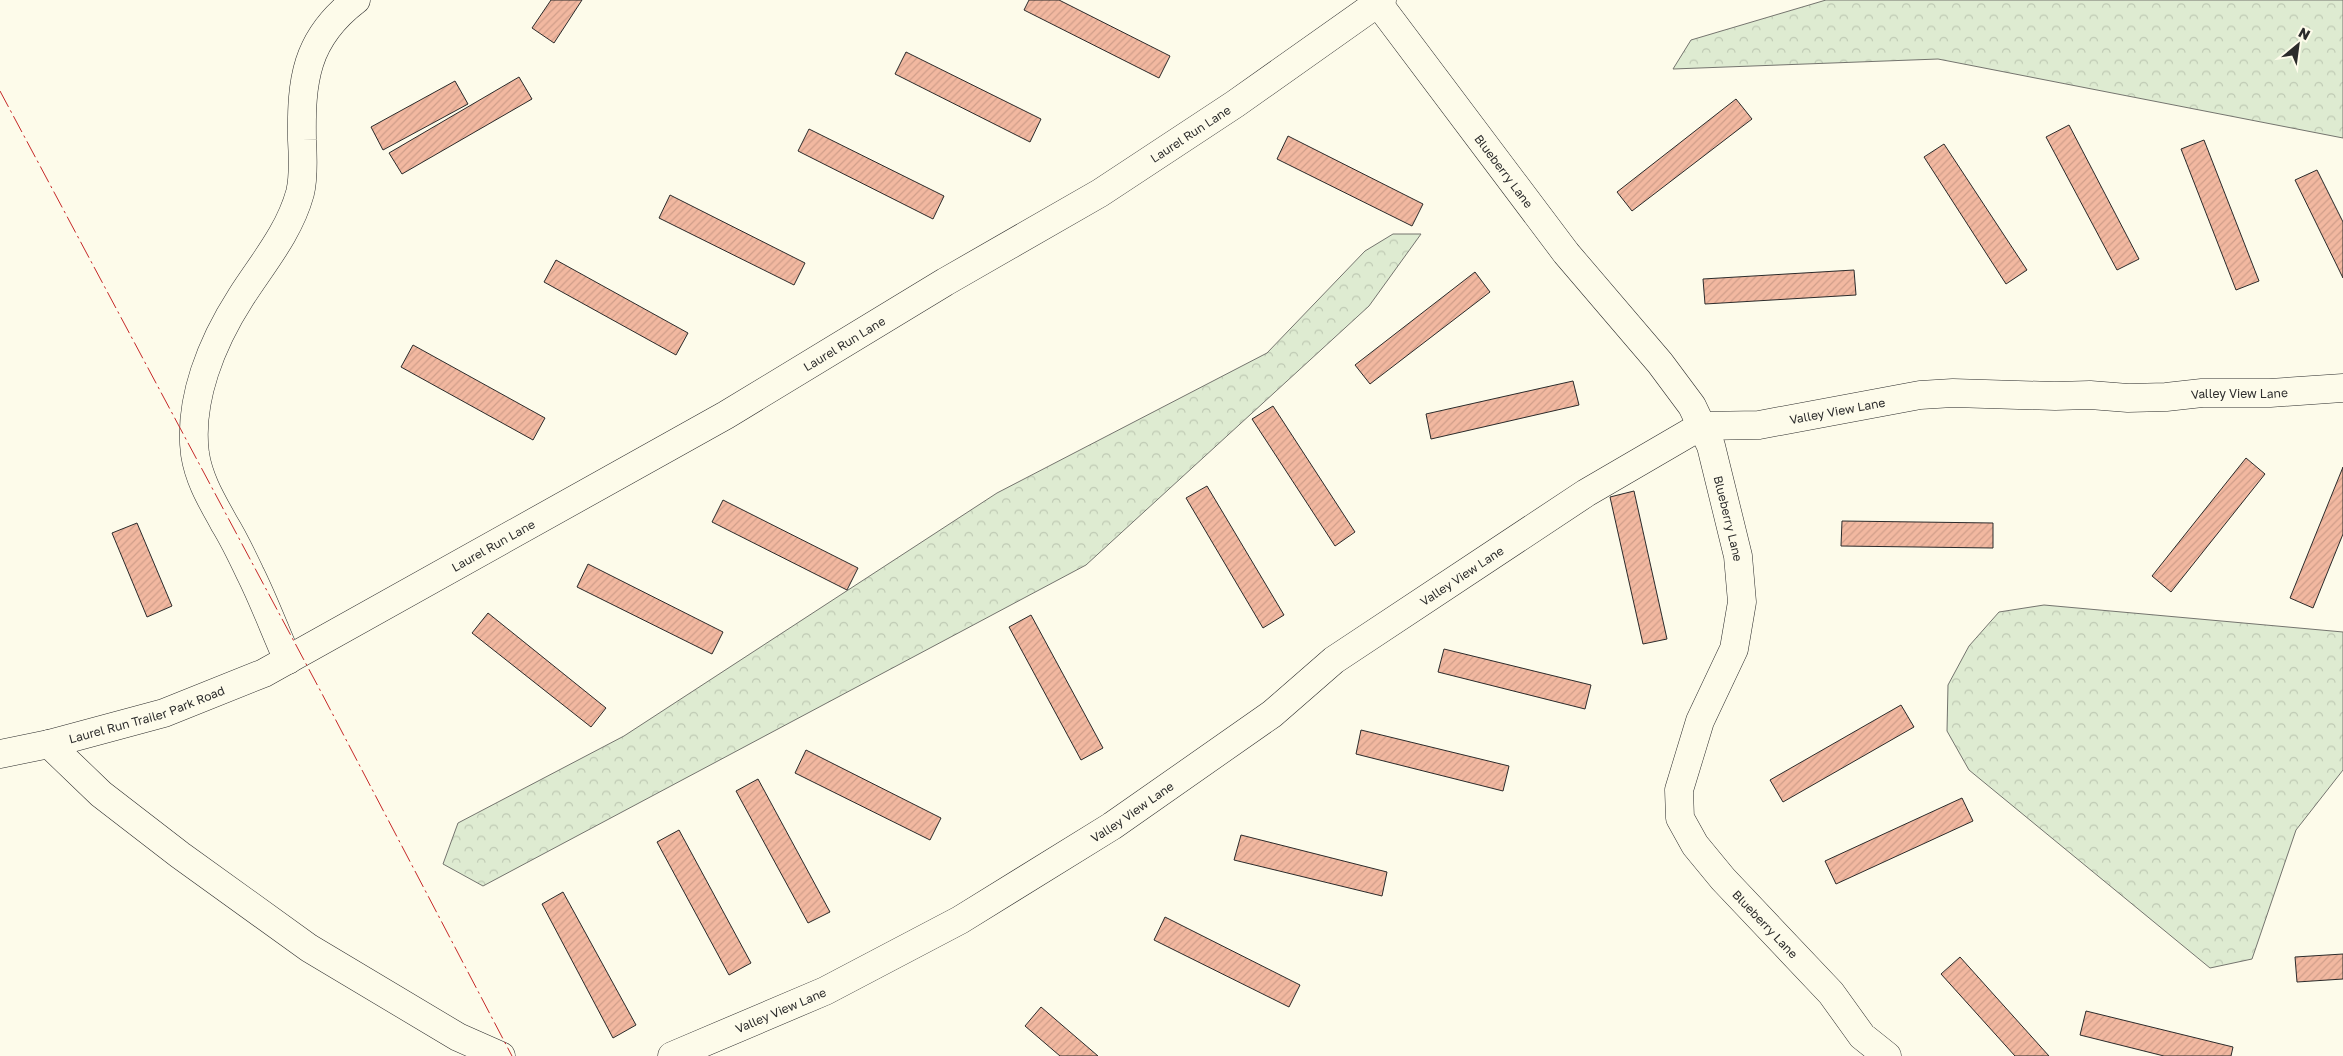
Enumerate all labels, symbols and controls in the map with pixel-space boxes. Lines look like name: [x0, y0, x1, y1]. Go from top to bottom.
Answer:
north arrow: [2273, 20, 2323, 70]
text: N: [2296, 23, 2313, 43]
street label: Laurel Run Lane: [1147, 102, 1233, 165]
street label: Blueberry Lane: [1472, 131, 1537, 211]
street label: Laurel Run Lane: [800, 313, 888, 374]
street label: Valley View Lane: [2190, 384, 2288, 402]
street label: Valley View Lane: [1788, 394, 1886, 427]
street label: Blueberry Lane: [1711, 474, 1746, 562]
street label: Laurel Run Lane: [449, 516, 537, 574]
street label: Valley View Lane: [1417, 542, 1506, 609]
street label: Laurel Run Trailer Park Road: [67, 682, 226, 746]
street label: Valley View Lane: [1088, 778, 1176, 845]
street label: Blueberry Lane: [1730, 887, 1801, 961]
street label: Valley View Lane: [733, 984, 828, 1036]

